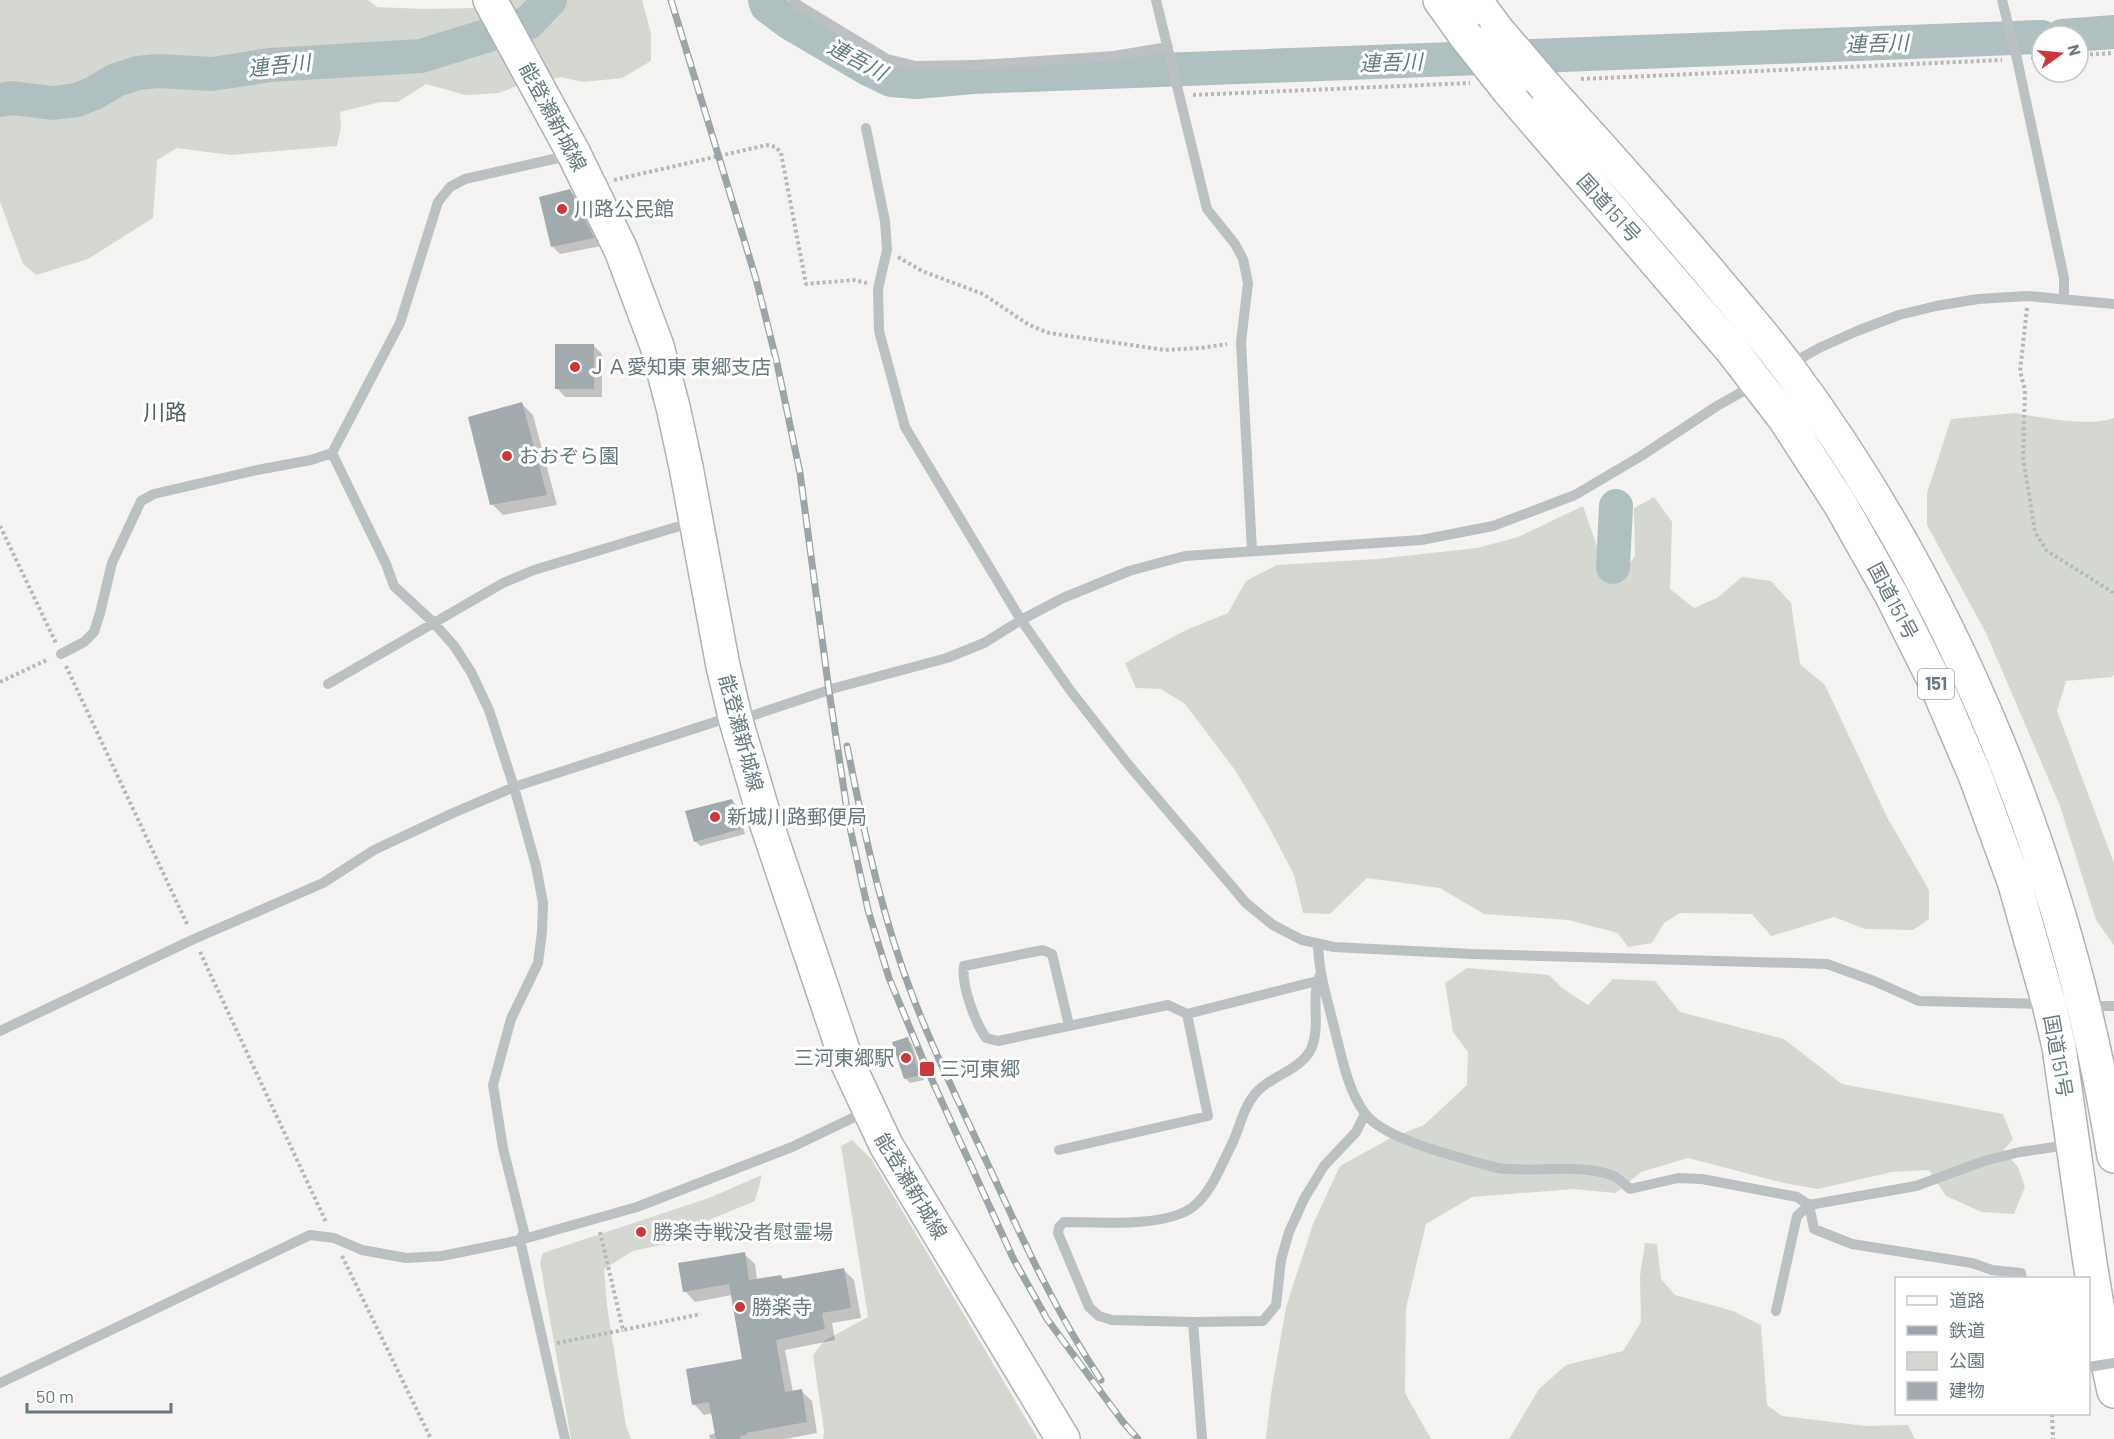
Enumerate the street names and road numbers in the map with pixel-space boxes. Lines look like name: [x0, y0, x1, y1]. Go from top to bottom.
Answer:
street label: 能登瀬新城線: [515, 58, 593, 175]
street label: 国道151号: [1573, 168, 1647, 246]
street label: 国道151号: [1864, 558, 1924, 643]
road number: 151: [1918, 669, 1954, 699]
street label: 能登瀬新城線: [715, 672, 769, 794]
street label: 国道151号: [2040, 1013, 2078, 1099]
street label: 能登瀬新城線: [871, 1128, 953, 1243]

